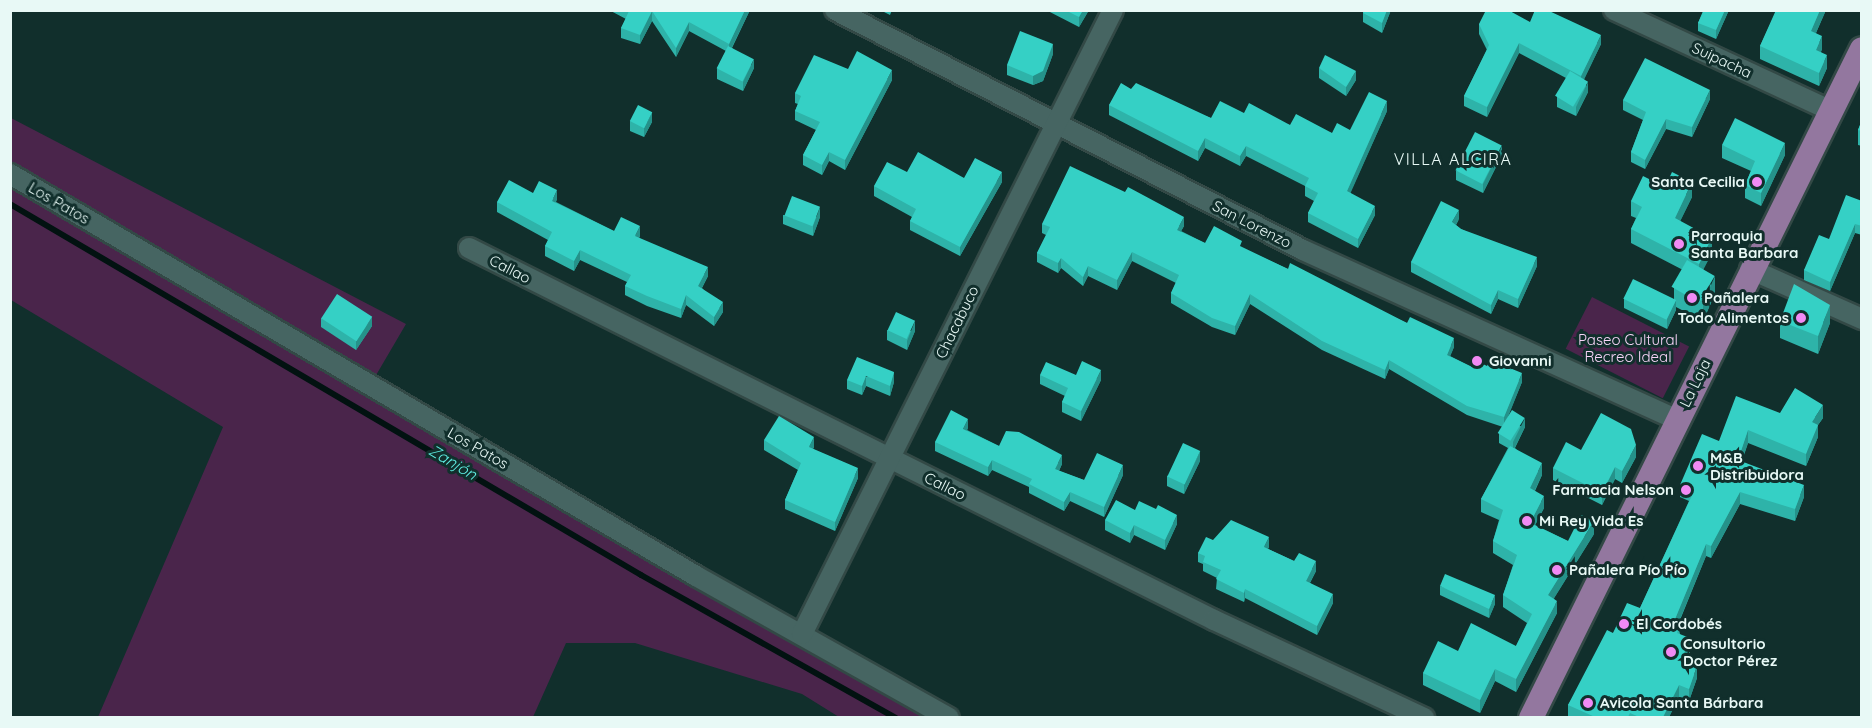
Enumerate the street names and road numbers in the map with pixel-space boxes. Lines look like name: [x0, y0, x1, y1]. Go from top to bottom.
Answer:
street label: Suipacha: [1689, 38, 1755, 82]
street label: Los Patos: [25, 178, 93, 228]
street label: San Lorenzo: [1210, 196, 1294, 252]
street label: Callao: [486, 251, 534, 287]
street label: Chacabuco: [932, 283, 982, 361]
street label: La Laja: [1676, 356, 1714, 410]
street label: Los Patos: [444, 423, 512, 473]
street label: Callao: [921, 468, 969, 504]

